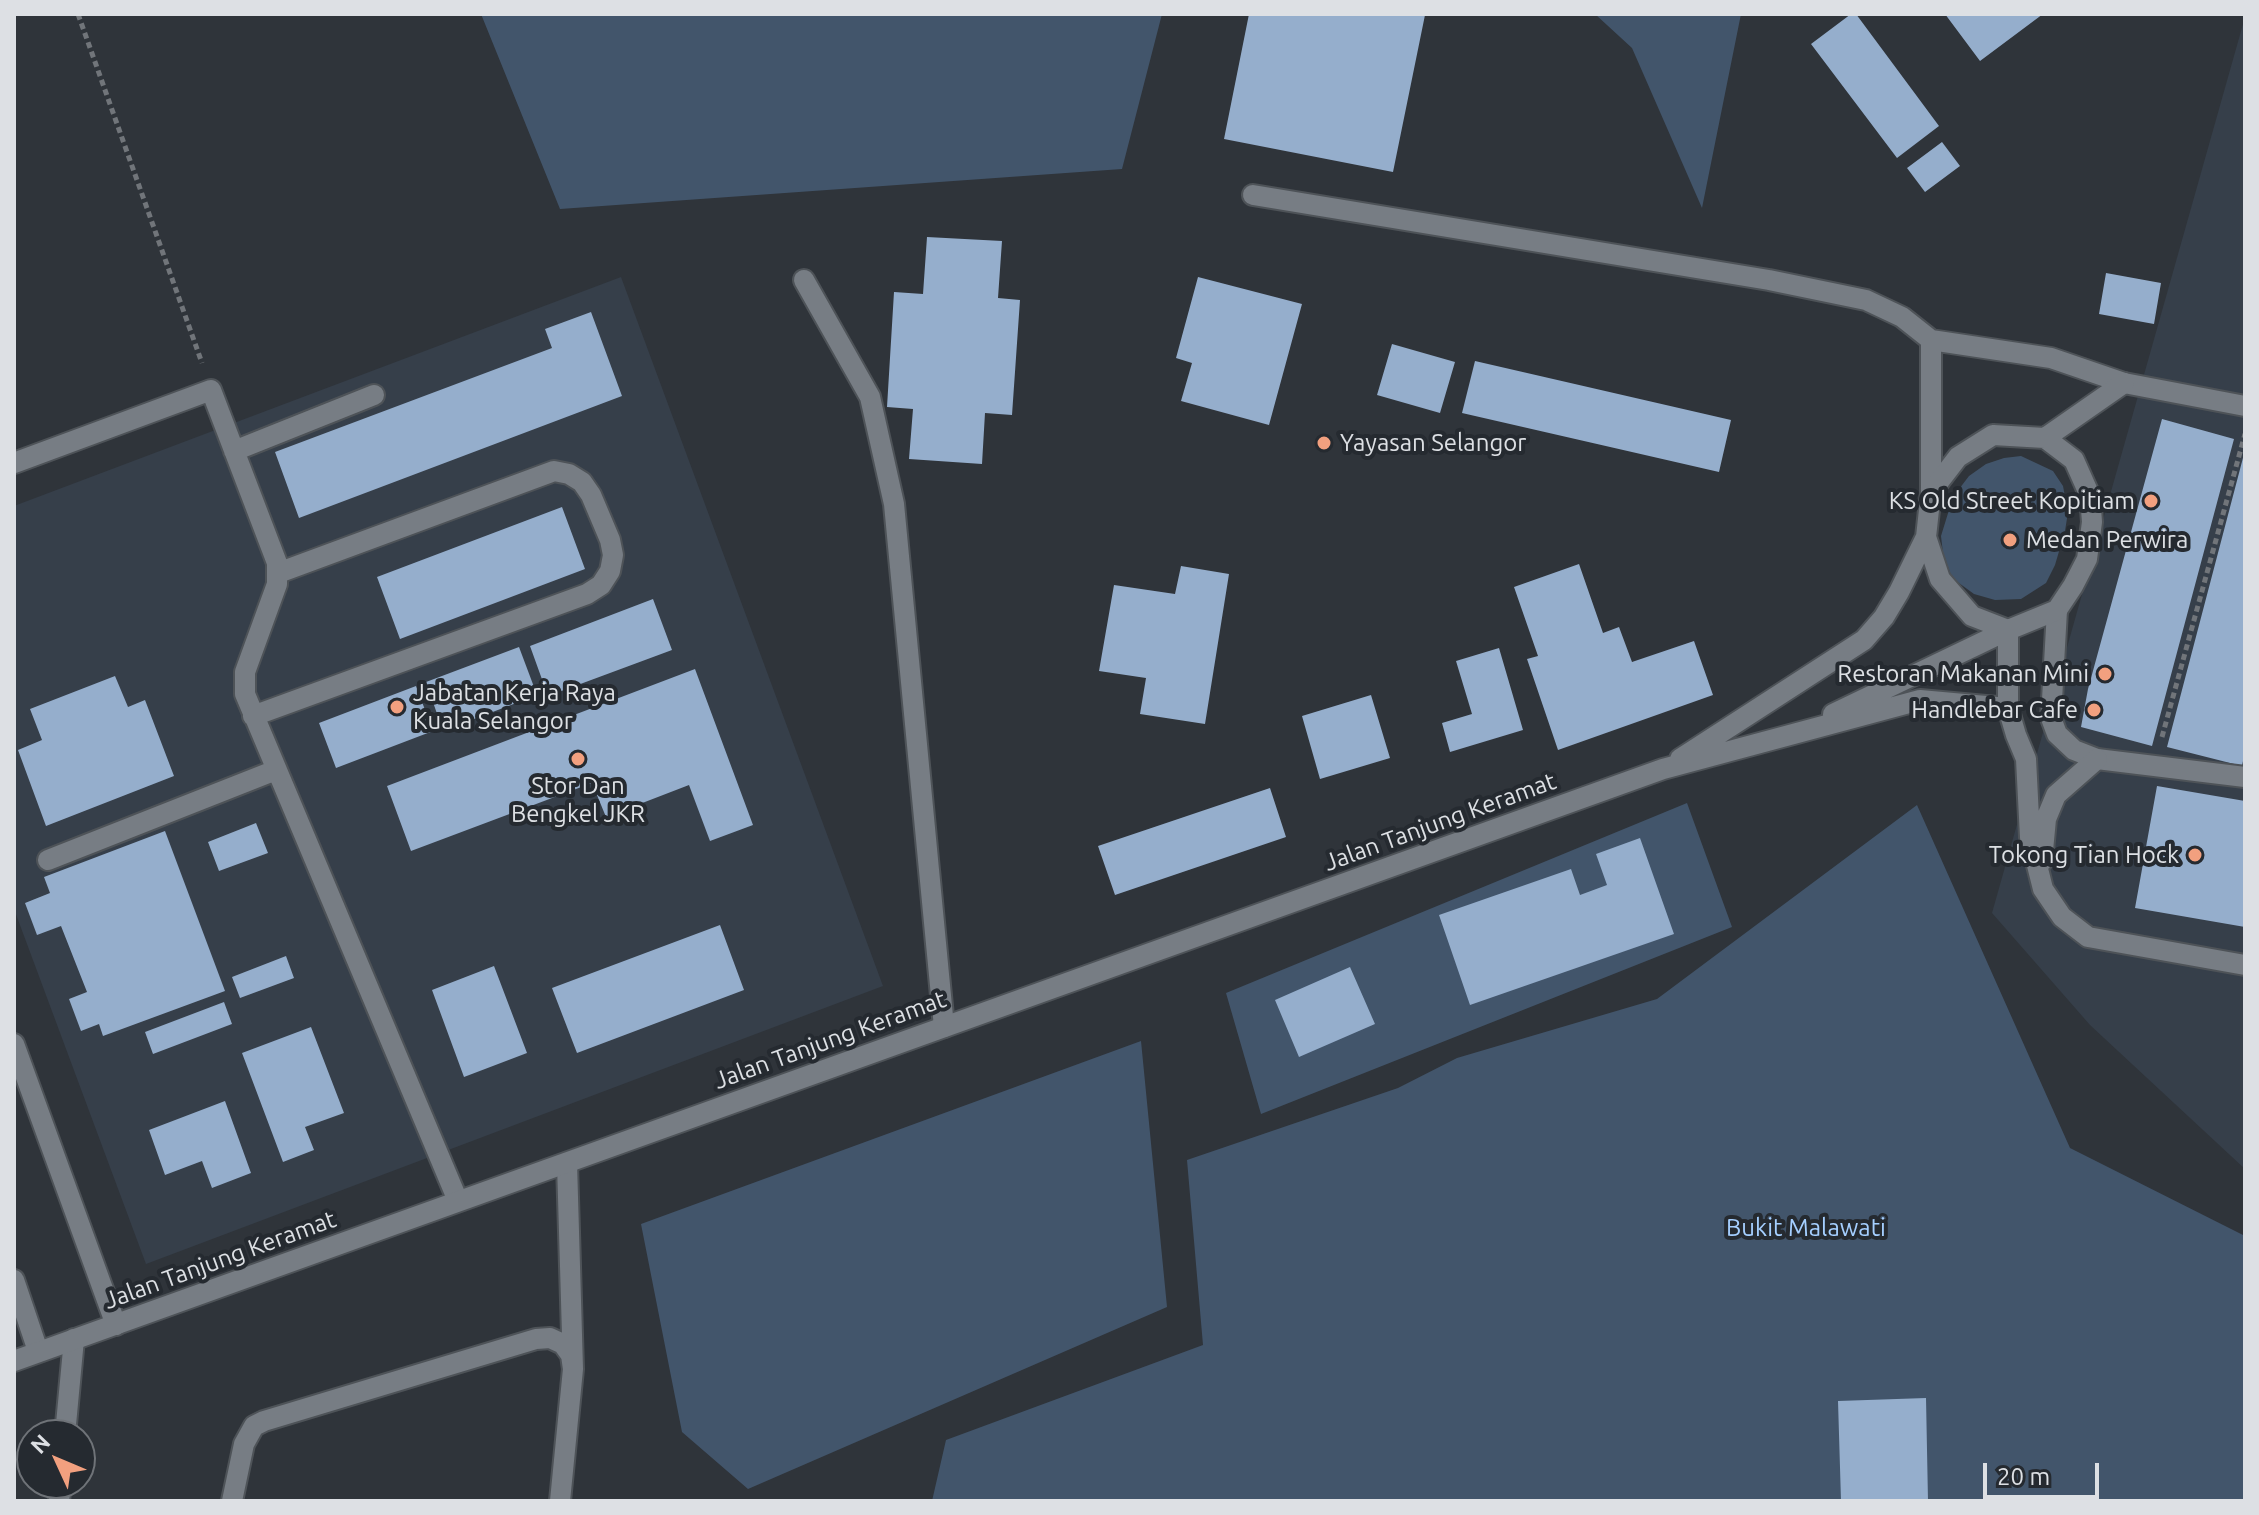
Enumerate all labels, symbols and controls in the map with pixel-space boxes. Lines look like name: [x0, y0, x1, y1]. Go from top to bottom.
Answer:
place label: Yayasan Selangor: [1340, 429, 1526, 457]
marker: Yayasan Selangor: [1315, 434, 1333, 452]
place label: KS Old Street Kopitiam: [1889, 487, 2135, 515]
marker: KS Old Street Kopitiam: [2142, 492, 2160, 510]
place label: Medan Perwira: [2026, 526, 2188, 554]
marker: Medan Perwira: [2001, 531, 2019, 549]
place label: Restoran Makanan Mini: [1837, 660, 2089, 688]
marker: Restoran Makanan Mini: [2096, 665, 2114, 683]
place label: Jabatan Kerja Raya Kuala Selangor: [413, 679, 616, 735]
place label: Handlebar Cafe: [1911, 696, 2078, 724]
marker: Jabatan Kerja Raya Kuala Selangor: [388, 698, 406, 716]
marker: Handlebar Cafe: [2085, 701, 2103, 719]
marker: Stor Dan Bengkel JKR: [569, 750, 587, 768]
street label: Jalan Tanjung Keramat: [1320, 767, 1560, 877]
place label: Stor Dan Bengkel JKR: [511, 772, 645, 828]
place label: Tokong Tian Hock: [1989, 841, 2179, 869]
marker: Tokong Tian Hock: [2186, 846, 2204, 864]
street label: Jalan Tanjung Keramat: [710, 985, 950, 1095]
street label: Jalan Tanjung Keramat: [100, 1205, 340, 1315]
park label: Bukit Malawati: [1726, 1214, 1886, 1242]
north arrow: [16, 1419, 96, 1499]
text: N: [25, 1429, 55, 1458]
scale bar: [1987, 1447, 2103, 1497]
text: 20 m: [1997, 1463, 2050, 1490]

